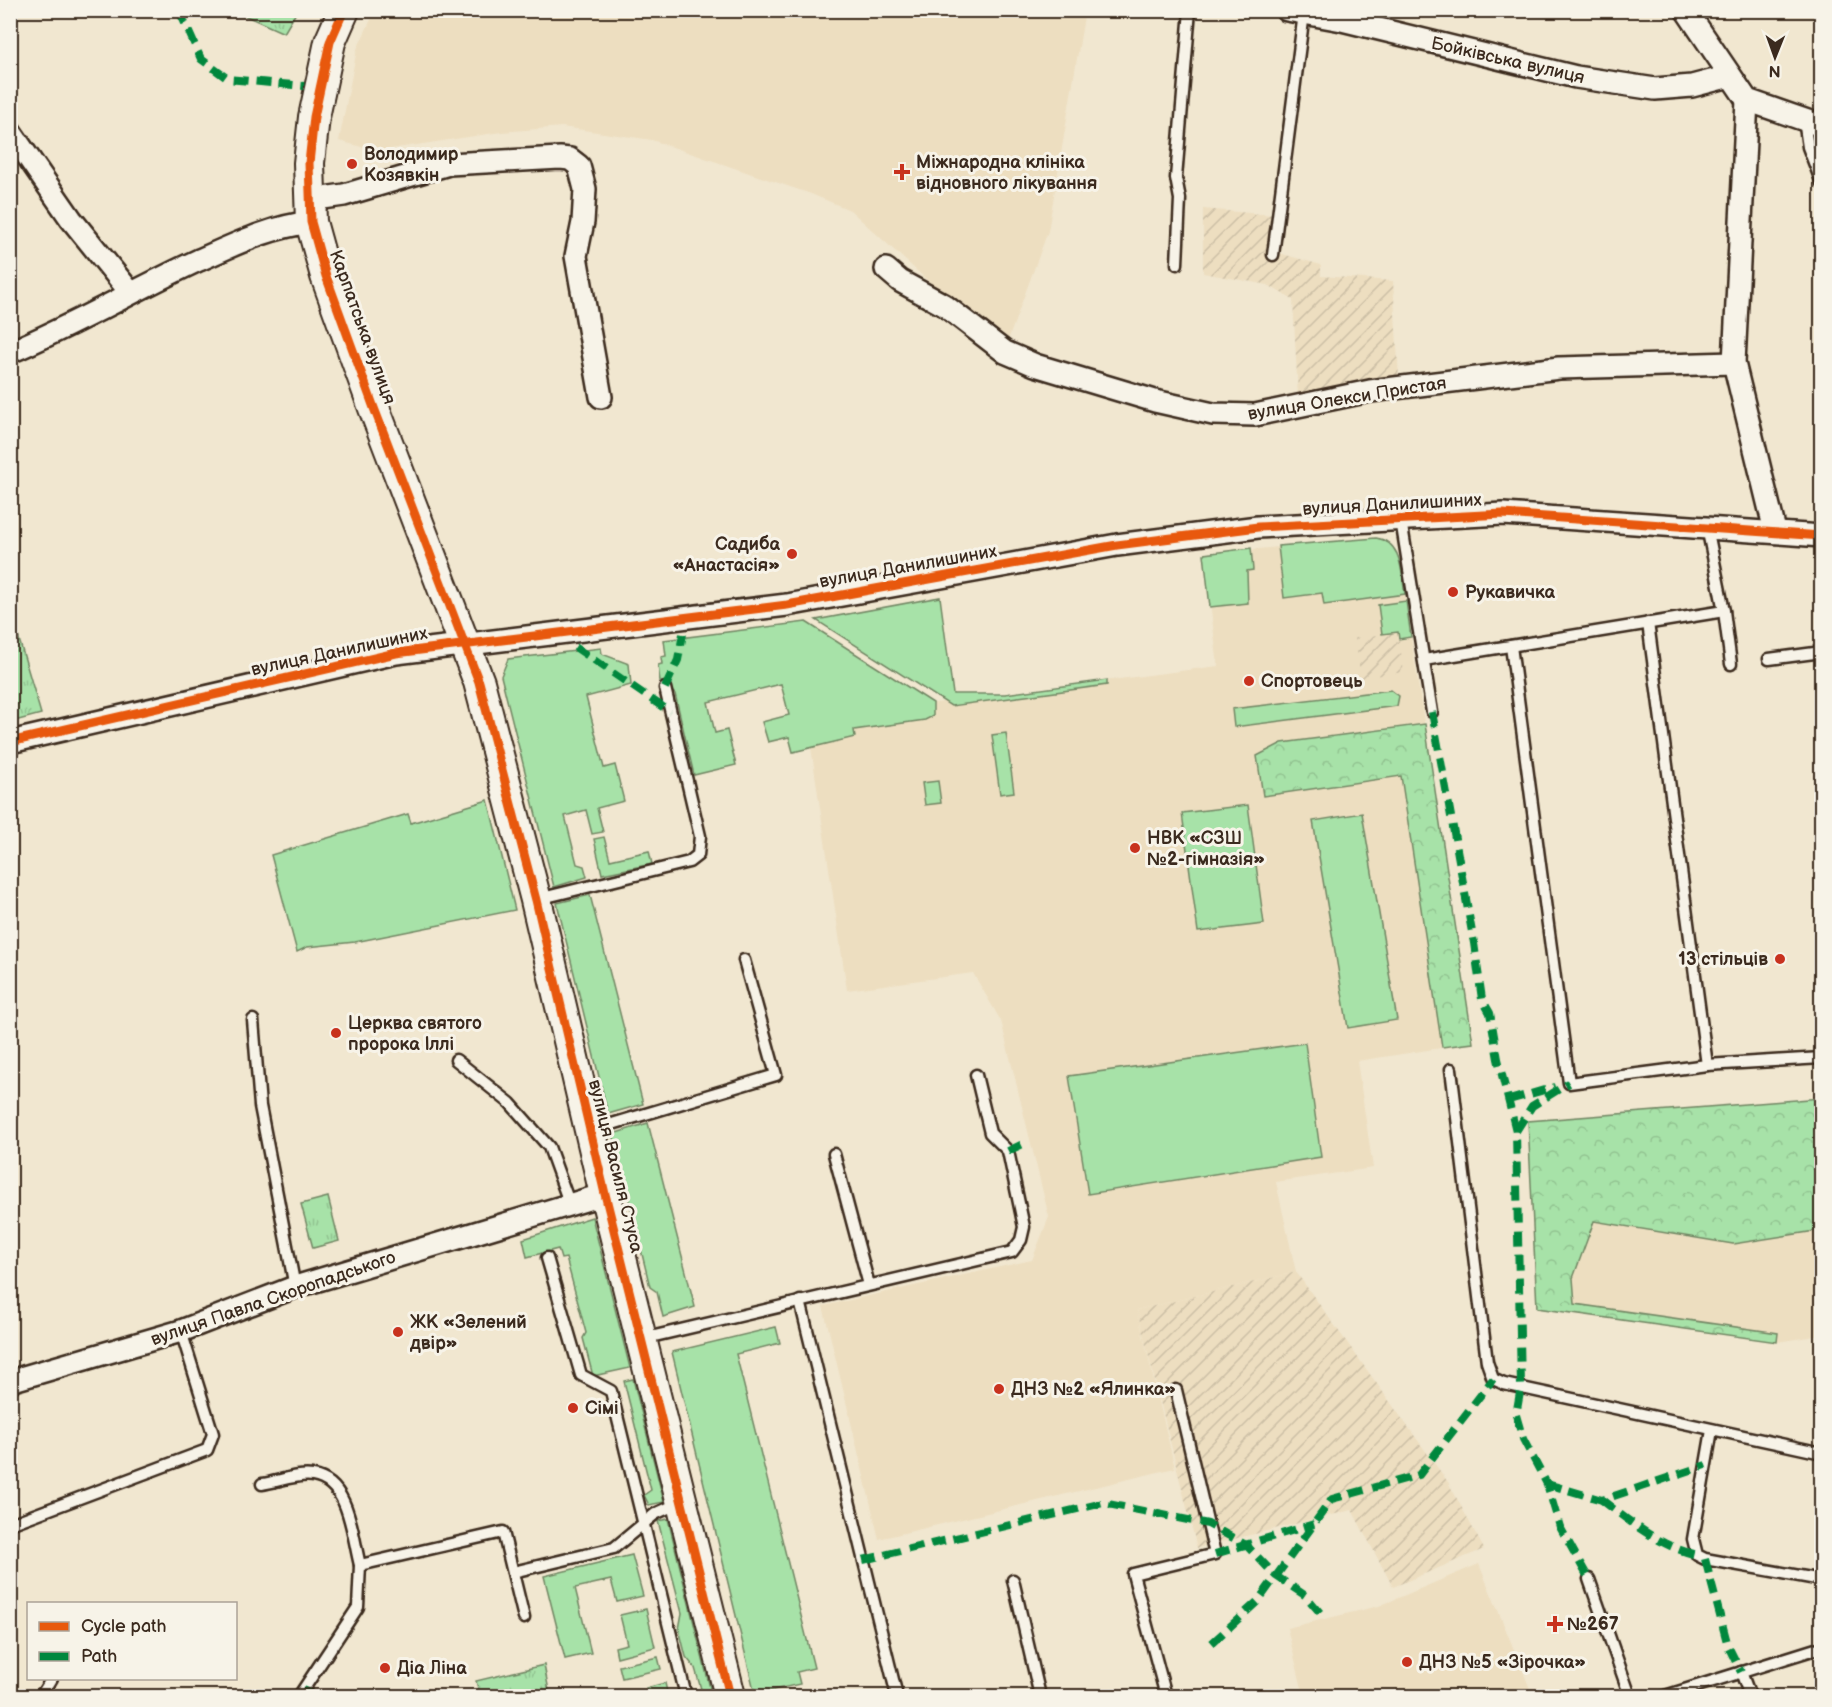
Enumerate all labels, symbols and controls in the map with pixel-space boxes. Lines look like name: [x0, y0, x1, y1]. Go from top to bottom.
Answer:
north arrow: [1745, 27, 1805, 87]
street label: Бойківська вулиця: [1429, 33, 1587, 88]
text: N: [1769, 61, 1781, 80]
place label: Володимир Козявкін: [364, 144, 459, 186]
place label: Міжнародна клініка відновного лікування: [916, 152, 1097, 194]
marker: Володимир Козявкін: [345, 157, 359, 171]
marker: Міжнародна клініка відновного лікування: [893, 163, 911, 181]
street label: Карпатська вулиця: [325, 247, 400, 407]
street label: вулиця Олекси Пристая: [1246, 372, 1448, 425]
street label: вулиця Данилишиних: [1302, 489, 1482, 520]
place label: Садиба «Анастасія»: [672, 534, 781, 576]
street label: вулиця Данилишиних: [818, 541, 998, 592]
marker: Садиба «Анастасія»: [785, 547, 799, 561]
place label: Рукавичка: [1465, 582, 1556, 603]
marker: Рукавичка: [1446, 585, 1460, 599]
street label: вулиця Данилишиних: [249, 623, 429, 680]
place label: Спортовець: [1261, 671, 1363, 692]
marker: Спортовець: [1242, 674, 1256, 688]
place label: НВК «СЗШ №2-гімназія»: [1147, 828, 1265, 870]
marker: НВК «СЗШ №2-гімназія»: [1128, 841, 1142, 855]
place label: 13 стільців: [1678, 949, 1768, 970]
marker: 13 стільців: [1773, 952, 1787, 966]
place label: Церква святого пророка Іллі: [348, 1013, 482, 1055]
marker: Церква святого пророка Іллі: [329, 1026, 343, 1040]
street label: вулиця Василя Стуса: [584, 1077, 647, 1255]
street label: вулиця Павла Скоропадського: [148, 1247, 398, 1350]
place label: ЖК «Зелений двір»: [409, 1312, 527, 1354]
marker: ЖК «Зелений двір»: [391, 1325, 405, 1339]
place label: ДНЗ №2 «Ялинка»: [1011, 1379, 1176, 1400]
marker: ДНЗ №2 «Ялинка»: [992, 1382, 1006, 1396]
place label: Сімі: [585, 1398, 619, 1419]
marker: Сімі: [566, 1401, 580, 1415]
legend: [27, 1602, 237, 1680]
place label: №267: [1567, 1614, 1619, 1635]
text: Cycle path: [81, 1616, 167, 1637]
marker: №267: [1548, 1617, 1562, 1631]
text: Path: [81, 1646, 117, 1667]
place label: ДНЗ №5 «Зірочка»: [1419, 1652, 1586, 1673]
marker: ДНЗ №5 «Зірочка»: [1400, 1655, 1414, 1669]
place label: Діа Ліна: [397, 1658, 467, 1679]
marker: Діа Ліна: [378, 1661, 392, 1675]

